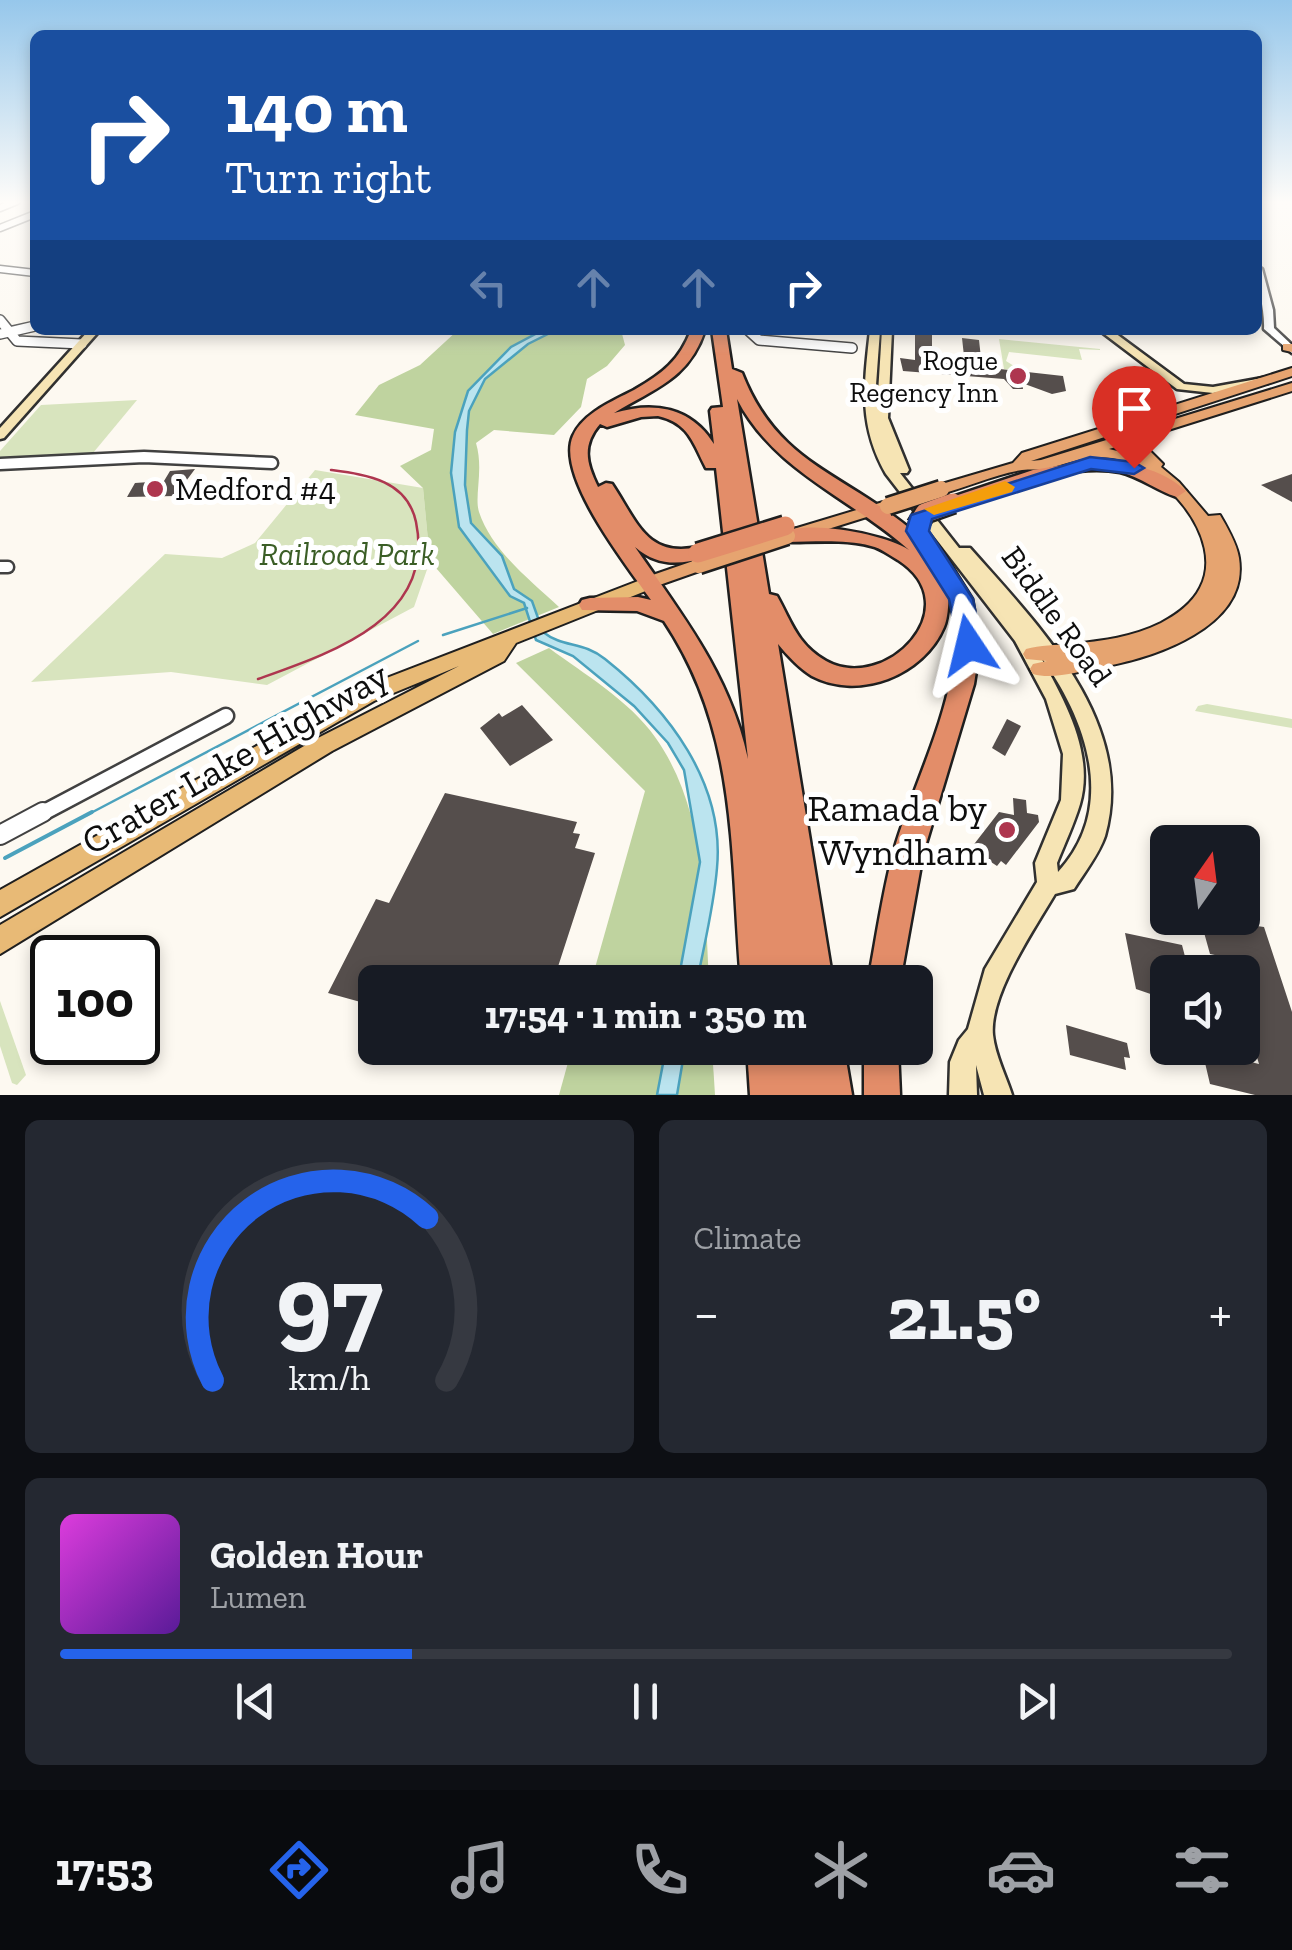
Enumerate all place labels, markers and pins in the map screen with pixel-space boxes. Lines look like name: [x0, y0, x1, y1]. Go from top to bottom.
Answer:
place label: Rogue Regency Inn: [849, 344, 998, 409]
marker: Rogue Regency Inn: [1007, 365, 1029, 387]
pin: [1092, 366, 1177, 469]
place label: Medford #4: [175, 470, 336, 508]
marker: Medford #4: [144, 478, 166, 500]
place label: Ramada by Wyndham: [807, 785, 988, 875]
marker: Ramada by Wyndham: [996, 819, 1018, 841]

